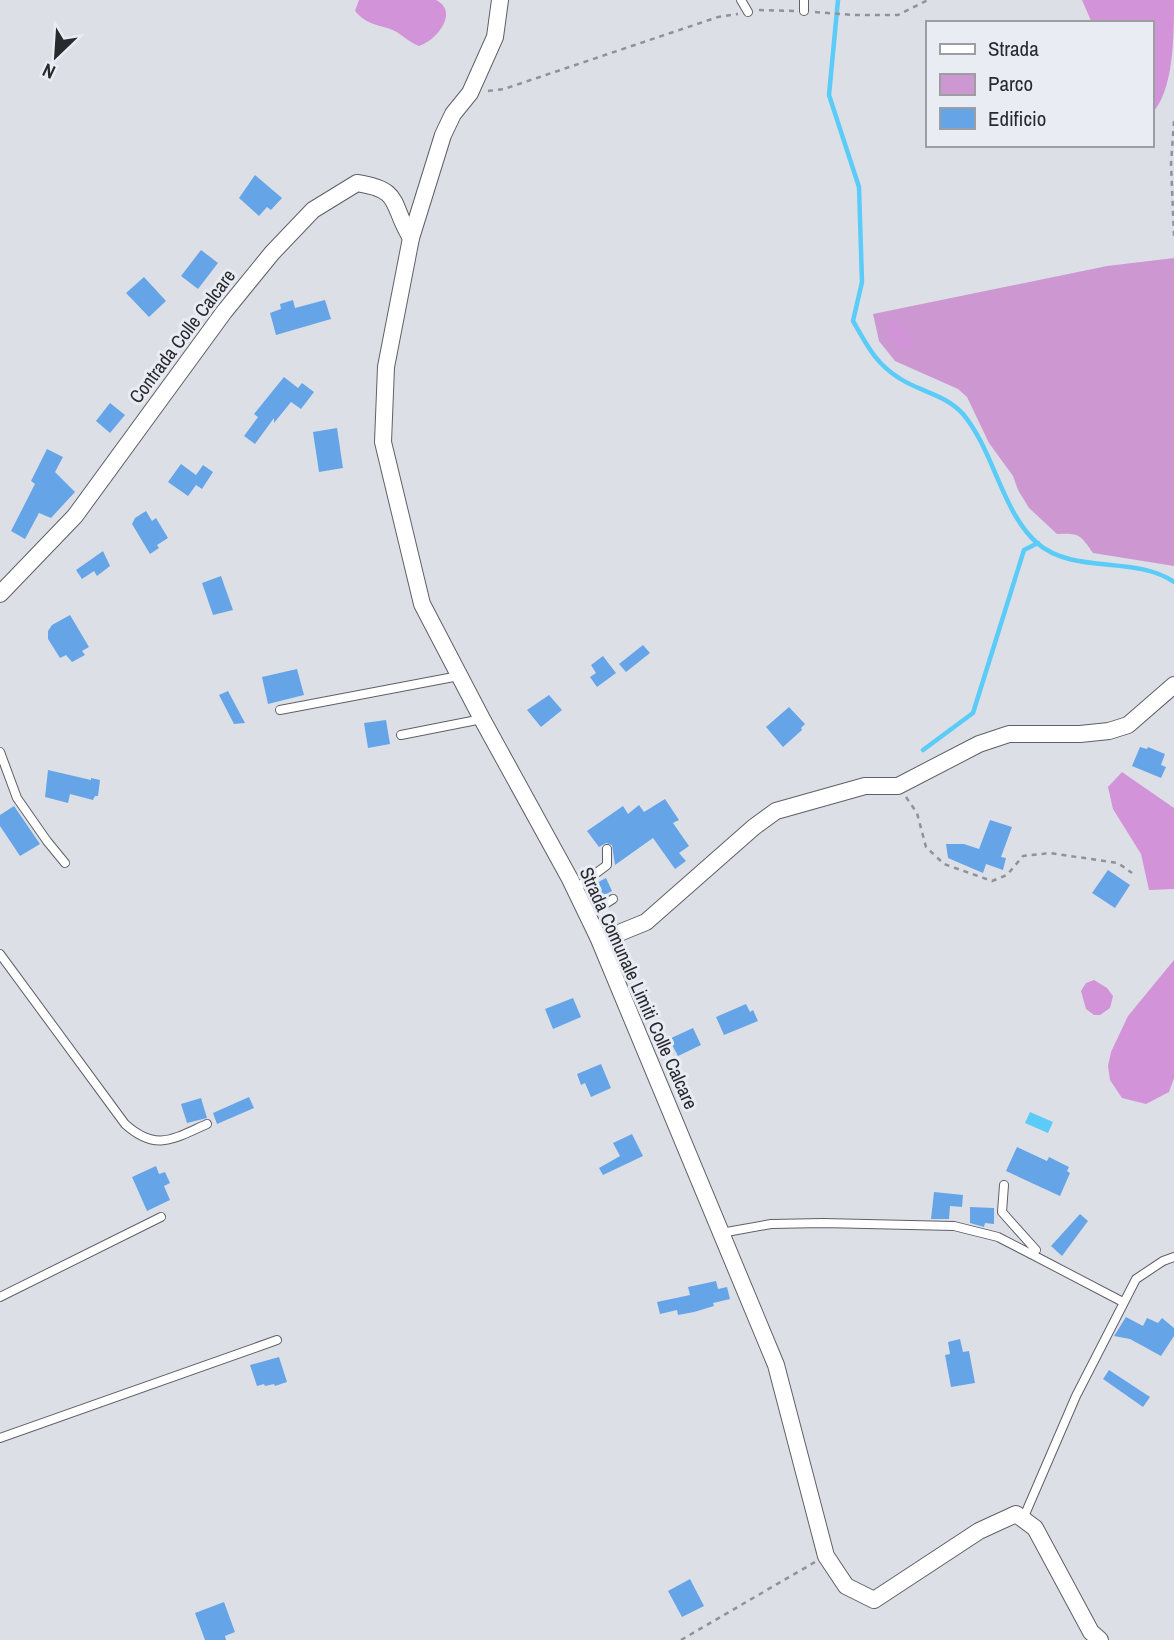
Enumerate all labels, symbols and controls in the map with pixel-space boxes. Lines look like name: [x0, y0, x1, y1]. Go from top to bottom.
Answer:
north arrow: [21, 21, 91, 91]
legend: [926, 21, 1153, 147]
text: Strada: [988, 34, 1039, 63]
text: N: [38, 57, 59, 86]
text: Parco: [988, 69, 1033, 98]
text: Edificio: [988, 104, 1046, 133]
street label: Contrada Colle Calcare: [123, 264, 241, 408]
street label: Strada Comunale Limiti Colle Calcare: [574, 863, 704, 1113]

